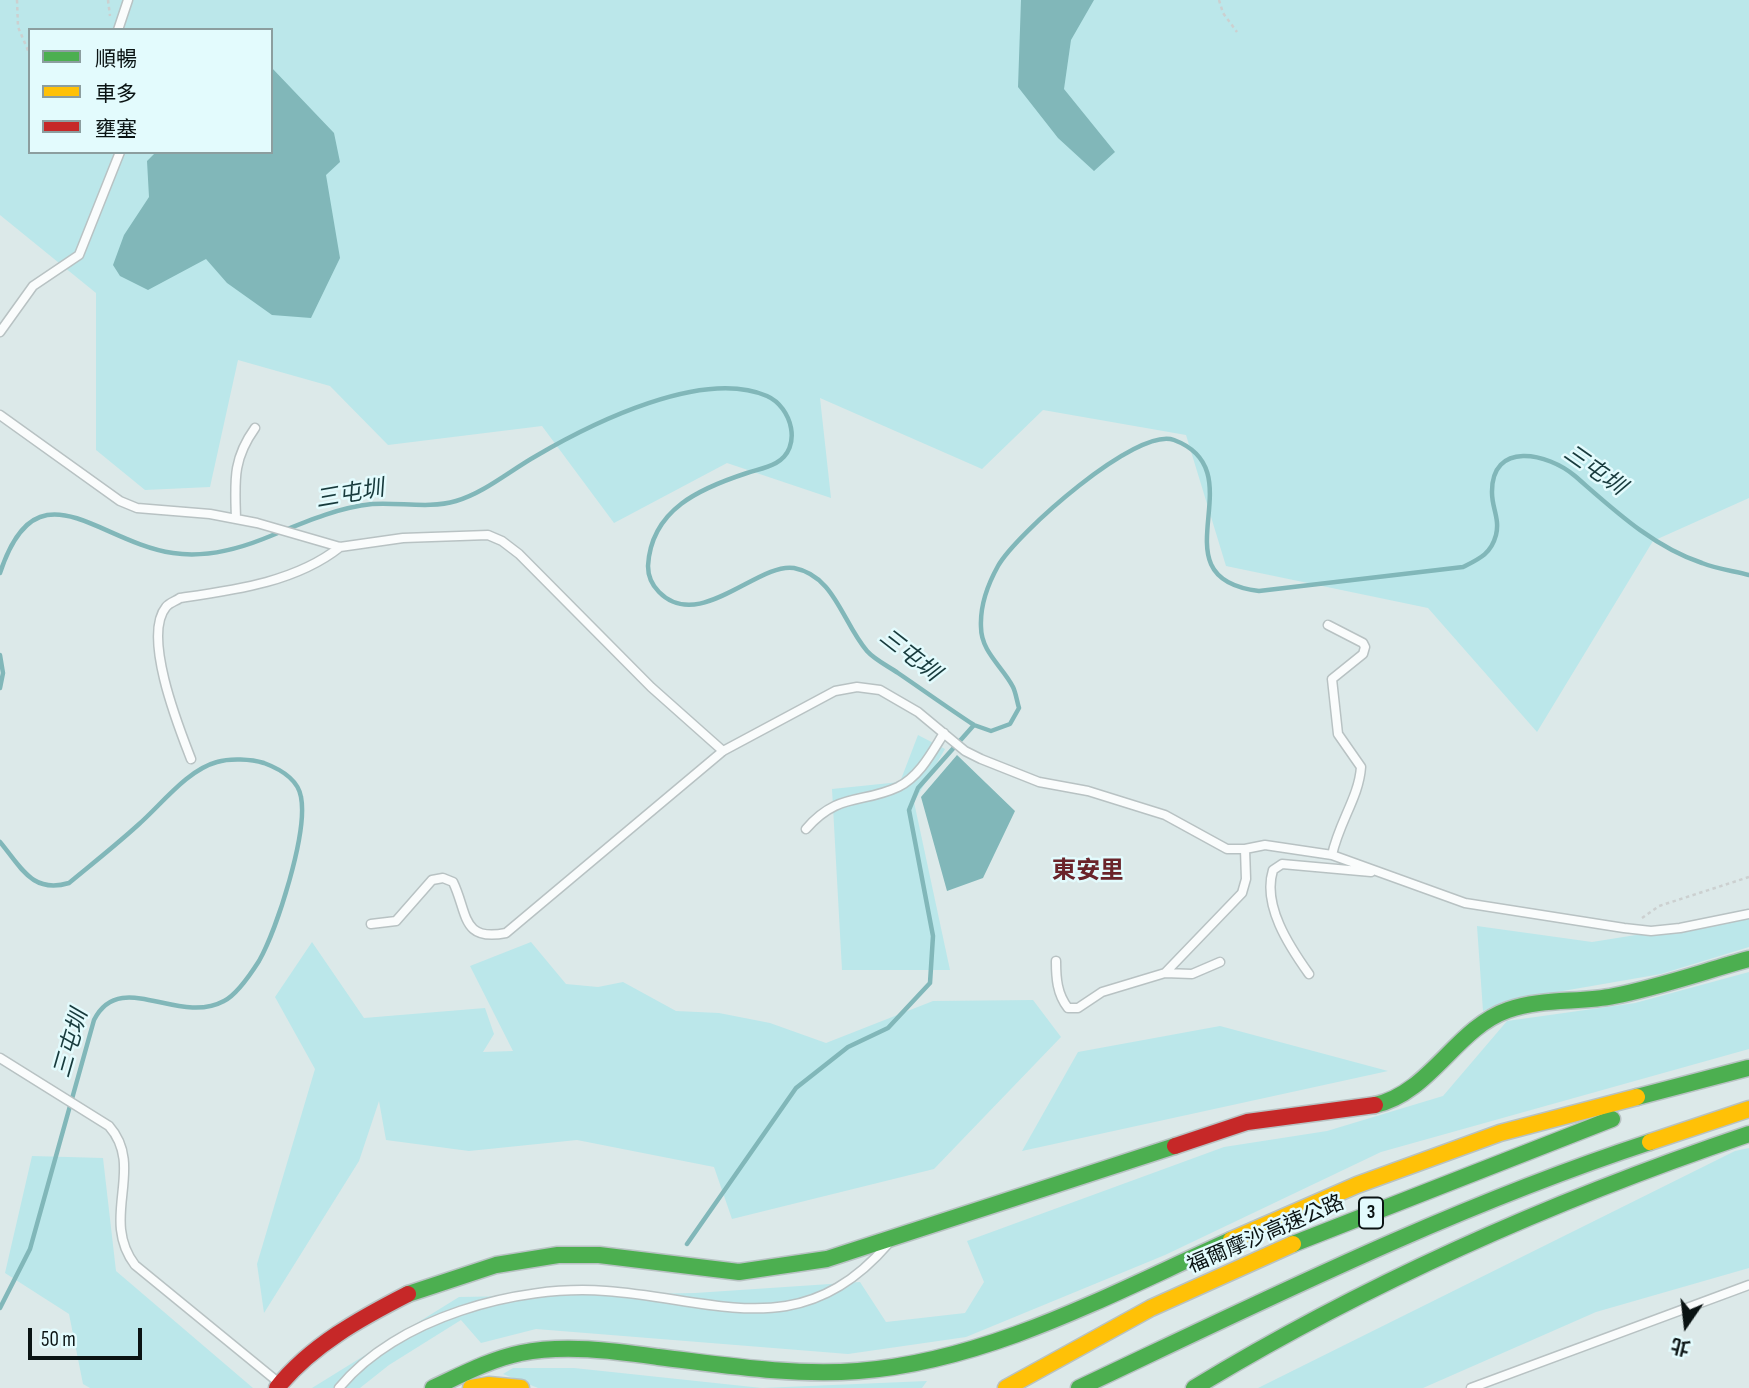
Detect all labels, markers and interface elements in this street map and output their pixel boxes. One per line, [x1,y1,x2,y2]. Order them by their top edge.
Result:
legend [28,28,273,154]
text: 順暢 [95,47,137,72]
text: 車多 [95,82,137,107]
text: 壅塞 [95,117,137,142]
water label: 三屯圳 [1558,440,1630,502]
water label: 三屯圳 [314,475,386,515]
water label: 三屯圳 [873,624,945,688]
district label: 東安里 [1052,858,1124,886]
water label: 三屯圳 [49,1007,95,1081]
street label: 福爾摩沙高速公路 [1184,1191,1348,1279]
road number: 3 [1359,1198,1383,1228]
north arrow [1651,1290,1721,1360]
scale bar [32,1314,145,1358]
text: 50 m [41,1327,76,1352]
text: 北 [1669,1332,1693,1359]

